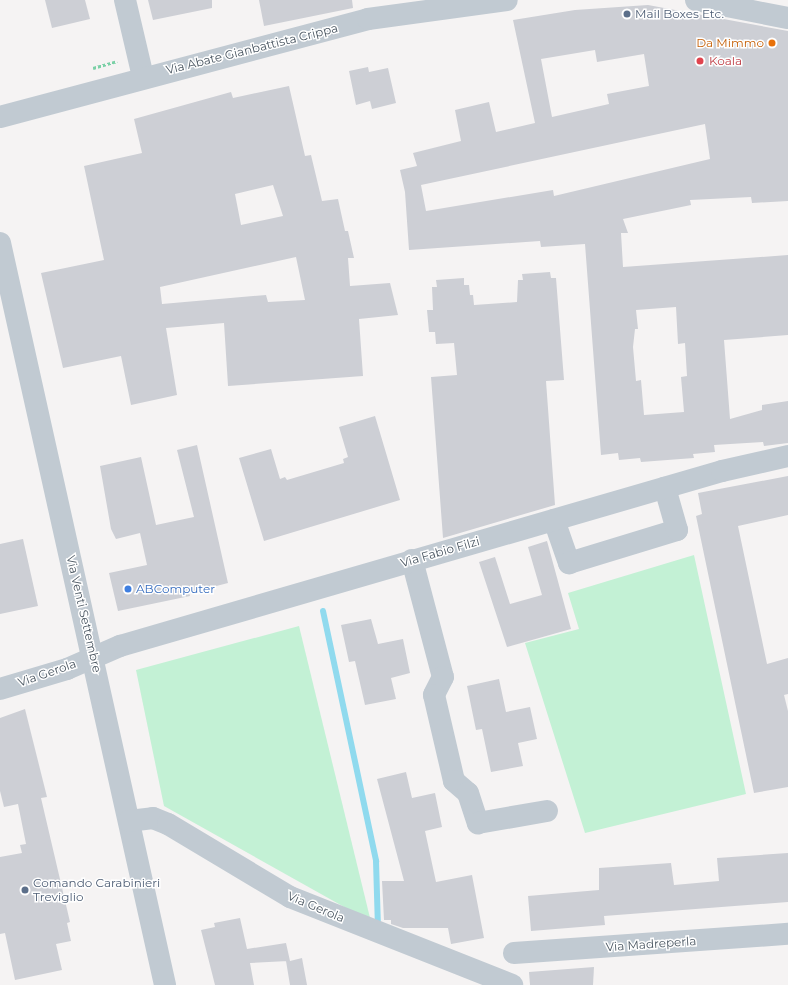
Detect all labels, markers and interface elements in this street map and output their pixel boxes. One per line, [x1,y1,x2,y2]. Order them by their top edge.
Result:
place label: Mail Boxes Etc. [635,7,724,21]
marker: Mail Boxes Etc. [622,9,632,19]
street label: Via Abate Gianbattista Crippa [165,21,339,77]
place label: Da Mimmo [696,36,764,50]
marker: Da Mimmo [767,38,777,48]
place label: Koala [709,54,742,68]
marker: Koala [694,55,706,67]
street label: Via Fabio Filzi [399,534,481,570]
street label: Via Venti Settembre [63,554,105,674]
place label: ABComputer [136,582,215,596]
marker: ABComputer [123,584,133,594]
street label: Via Gerola [16,656,78,690]
place label: Comando Carabinieri Treviglio [33,876,160,904]
marker: Comando Carabinieri Treviglio [20,885,30,895]
street label: Via Gerola [285,889,347,925]
street label: Via Madreperla [605,934,697,954]

